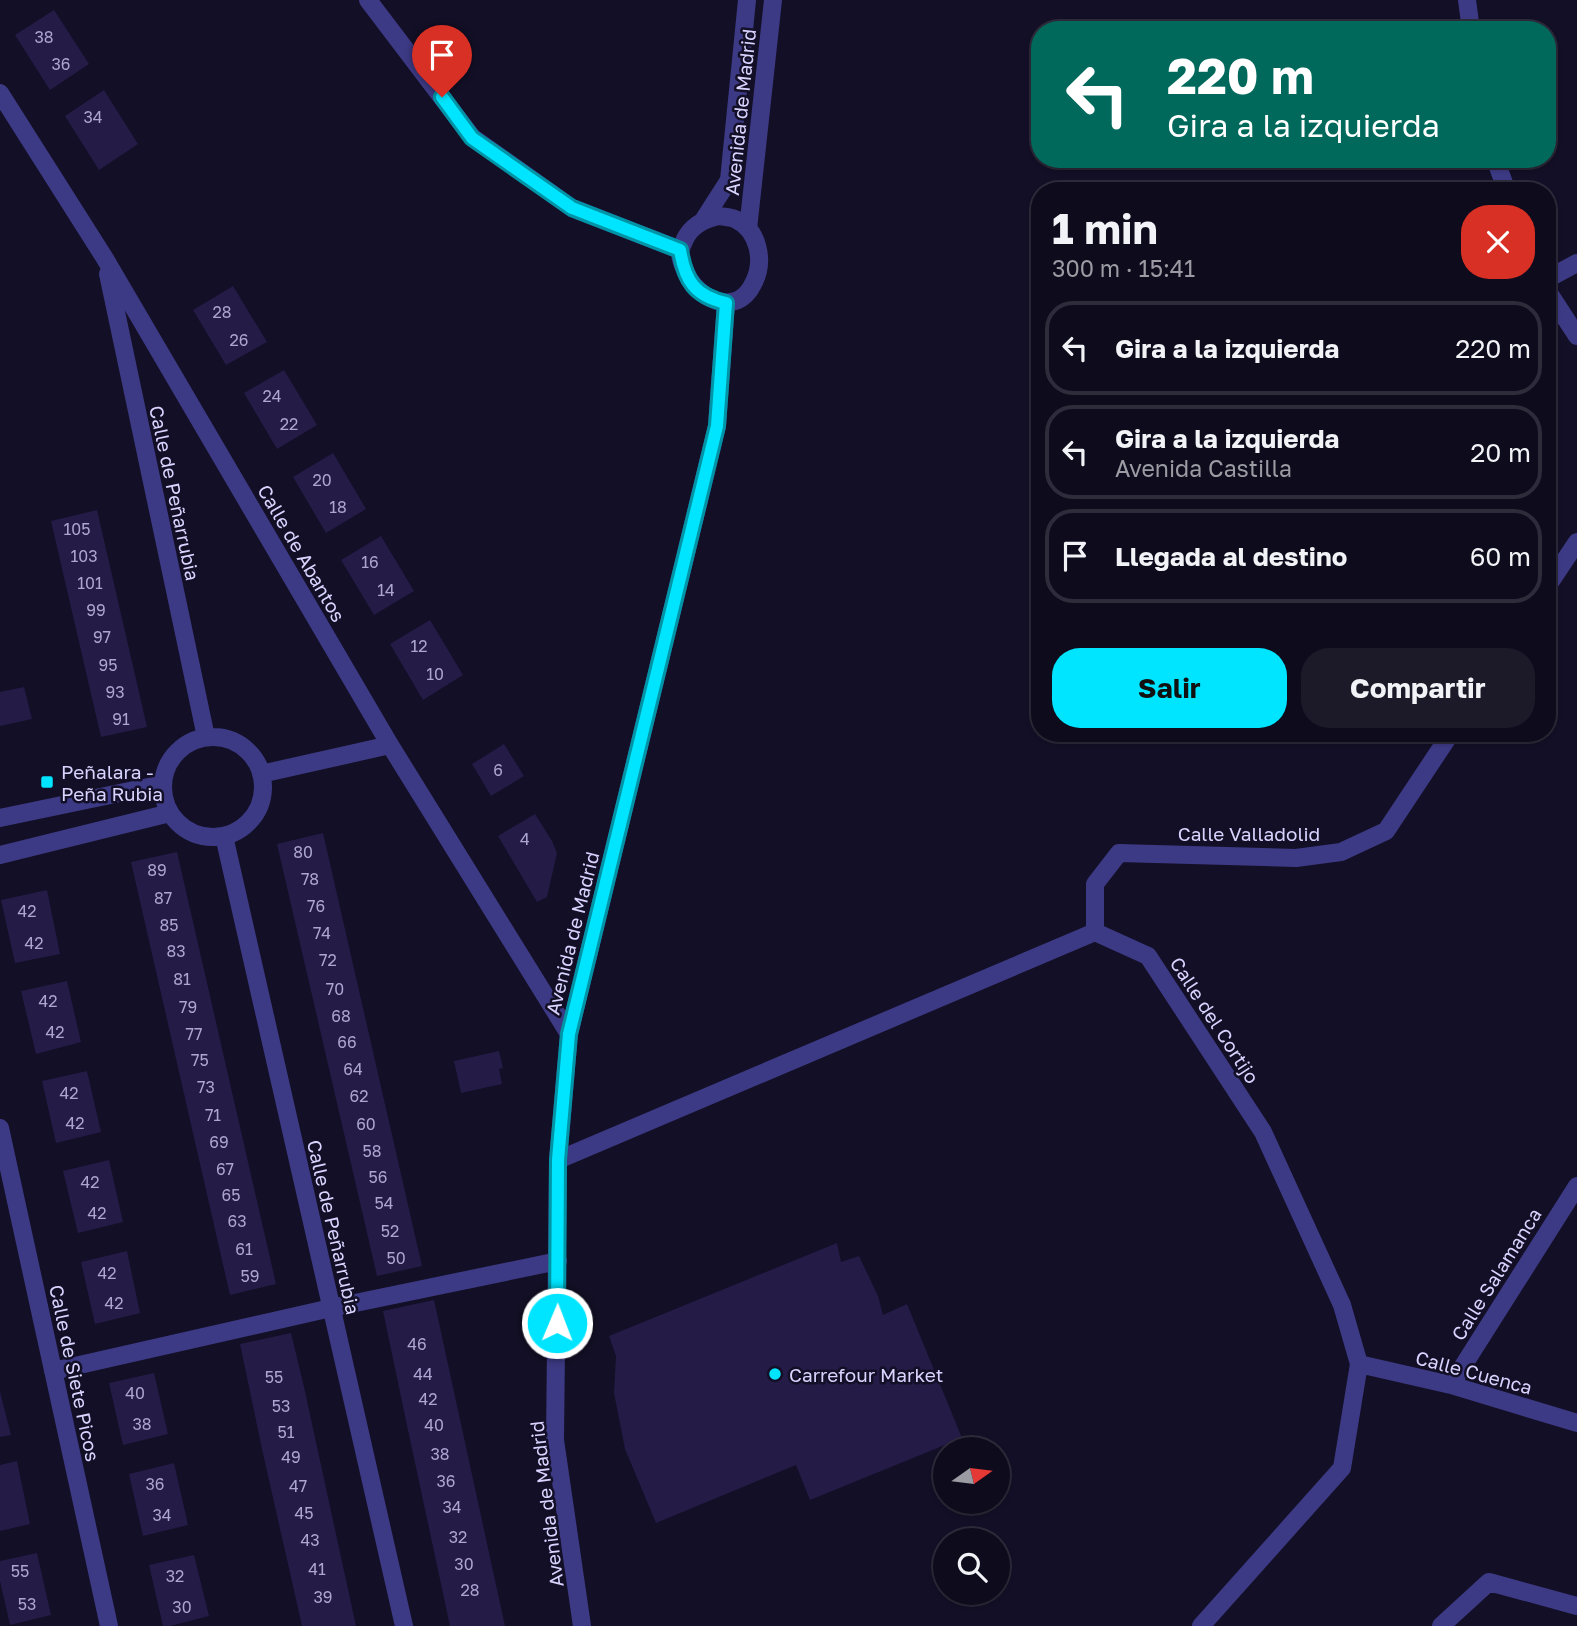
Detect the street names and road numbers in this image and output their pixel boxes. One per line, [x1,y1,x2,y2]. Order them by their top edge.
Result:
street label: Avenida de Madrid [720,28,760,196]
street label: Calle de Peñarrubia [145,403,205,583]
street label: Calle de Abantos [253,480,351,626]
street label: Calle Valladolid [1178,822,1320,845]
street label: Avenida de Madrid [541,849,603,1017]
street label: Calle del Cortijo [1166,952,1264,1088]
street label: Calle de Peñarrubia [303,1138,365,1316]
street label: Calle Salamanca [1446,1204,1546,1344]
street label: Calle de Siete Picos [45,1283,105,1463]
street label: Calle Cuenca [1413,1345,1535,1399]
street label: Avenida de Madrid [524,1420,568,1588]

